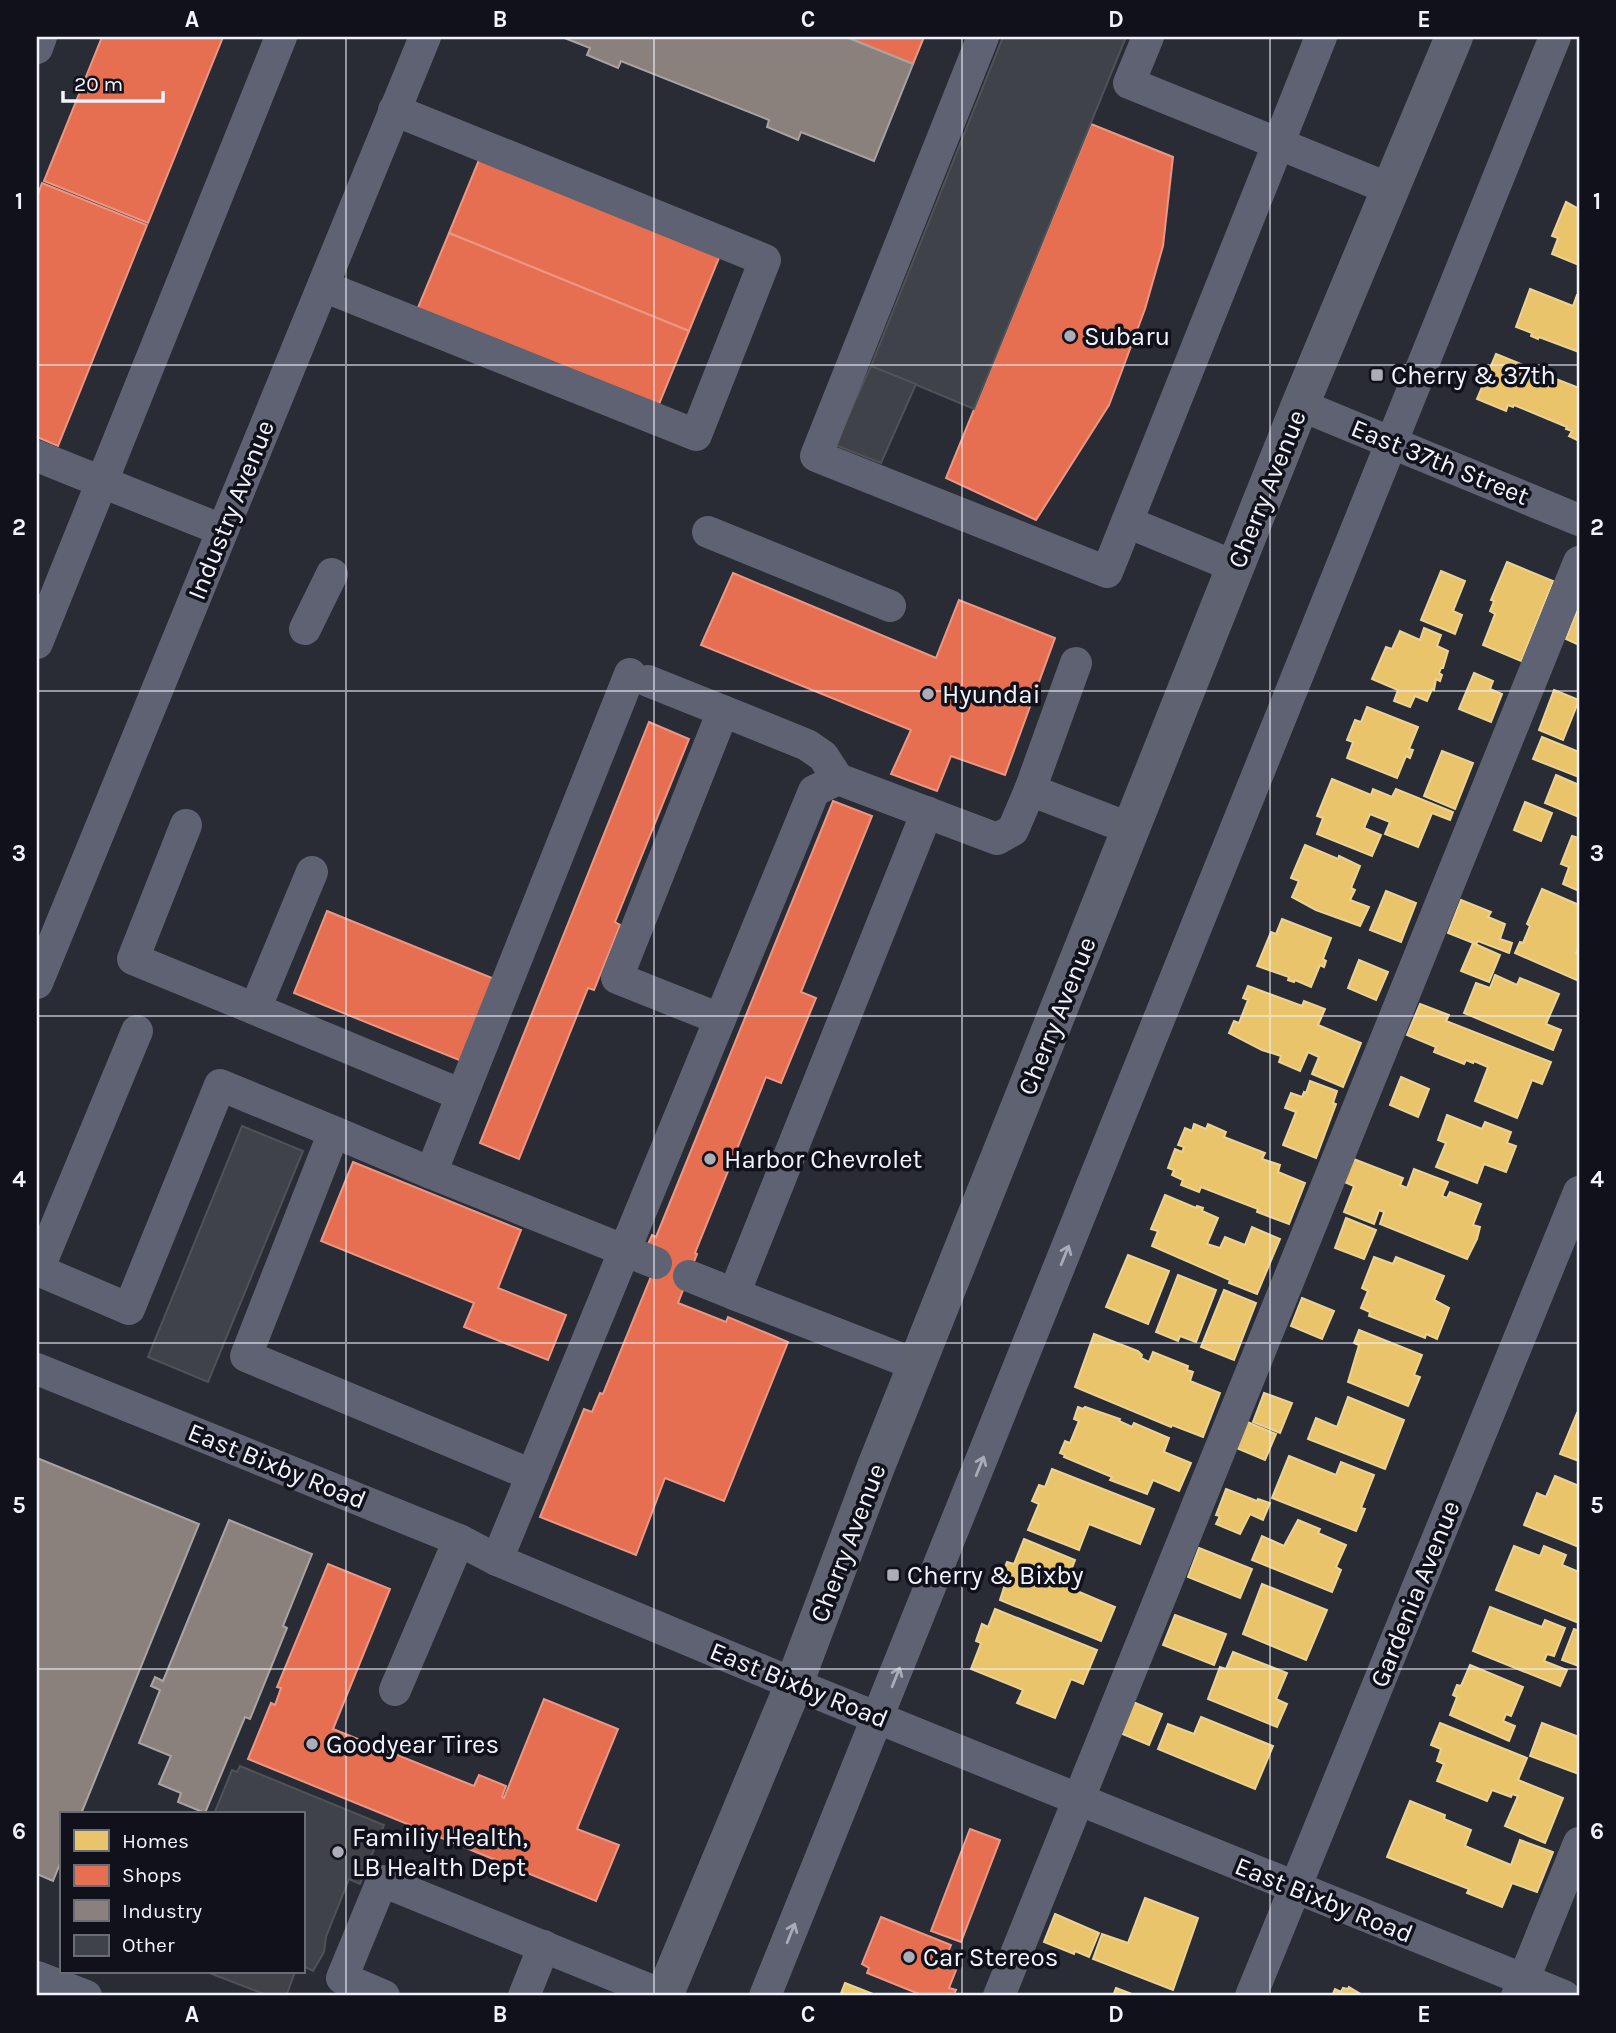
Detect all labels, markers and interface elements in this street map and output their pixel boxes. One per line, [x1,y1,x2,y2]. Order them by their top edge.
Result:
text: A [185,6,199,33]
text: B [493,6,507,33]
text: C [801,6,815,33]
text: D [1108,6,1124,33]
text: E [1417,6,1431,33]
scale bar [63,60,163,104]
text: 20 m [74,72,123,96]
text: 1 [15,188,23,215]
text: 1 [1593,188,1601,215]
place label: Subaru [1084,321,1170,352]
marker: Subaru [1062,328,1078,344]
place label: Cherry & 37th [1391,360,1556,391]
marker: Cherry & 37th [1369,367,1385,383]
street label: Cherry Avenue [1221,405,1313,573]
street label: East 37th Street [1347,412,1534,512]
street label: Industry Avenue [181,416,281,604]
text: 2 [12,514,26,541]
text: 2 [1590,514,1604,541]
place label: Hyundai [942,679,1040,710]
marker: Hyundai [920,686,936,702]
text: 3 [12,840,26,867]
text: 3 [1590,840,1604,867]
street label: Cherry Avenue [1011,932,1103,1100]
place label: Harbor Chevrolet [724,1144,923,1175]
marker: Harbor Chevrolet [702,1151,718,1167]
text: 4 [12,1166,26,1193]
text: 4 [1590,1166,1604,1193]
one-way arrow [1059,1244,1072,1266]
street label: East Bixby Road [183,1416,371,1516]
one-way arrow [974,1455,987,1477]
street label: Cherry Avenue [803,1459,893,1627]
text: 5 [12,1492,26,1519]
text: 5 [1590,1492,1604,1519]
street label: Gardenia Avenue [1363,1496,1467,1692]
place label: Cherry & Bixby [907,1560,1084,1591]
marker: Cherry & Bixby [885,1567,901,1583]
street label: East Bixby Road [705,1635,893,1735]
one-way arrow [890,1667,903,1688]
place label: Goodyear Tires [326,1729,499,1760]
marker: Goodyear Tires [304,1736,320,1752]
legend [60,1812,304,1974]
text: 6 [12,1818,26,1845]
text: 6 [1590,1818,1604,1845]
place label: Familiy Health, LB Health Dept [352,1822,528,1883]
text: Homes [122,1829,189,1853]
marker: Familiy Health, LB Health Dept [330,1844,346,1860]
street label: East Bixby Road [1230,1850,1418,1950]
text: Shops [122,1863,182,1887]
text: Industry [122,1899,202,1923]
one-way arrow [786,1923,799,1944]
text: Other [122,1933,175,1957]
place label: Car Stereos [923,1942,1058,1973]
marker: Car Stereos [901,1949,917,1965]
text: A [185,2001,199,2028]
text: B [493,2001,507,2028]
text: C [801,2001,815,2028]
text: D [1108,2001,1124,2028]
text: E [1417,2001,1431,2028]

